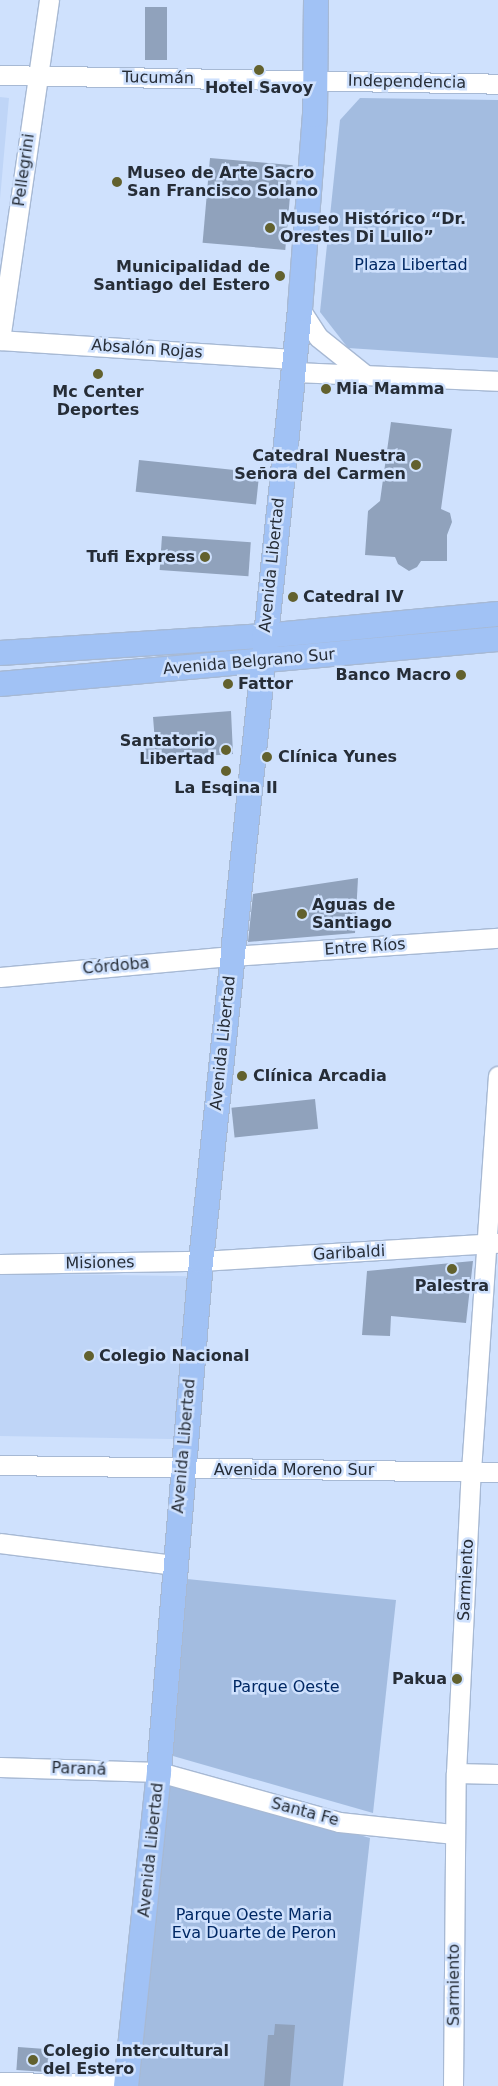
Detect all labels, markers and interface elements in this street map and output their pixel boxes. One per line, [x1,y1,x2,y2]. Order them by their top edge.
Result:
marker: Hotel Savoy [253,64,265,76]
street label: Tucumán [122,68,194,88]
street label: Independencia [348,71,466,93]
place label: Hotel Savoy [205,78,313,98]
street label: Pellegrini [9,132,39,208]
place label: Museo de Arte Sacro San Francisco Solano [127,163,318,201]
marker: Museo de Arte Sacro San Francisco Solano [111,176,123,188]
place label: Museo Histórico “Dr. Orestes Di Lullo” [280,209,466,247]
marker: Museo Histórico “Dr. Orestes Di Lullo” [264,222,276,234]
park label: Plaza Libertad [354,255,468,275]
place label: Municipalidad de Santiago del Estero [93,257,270,295]
marker: Municipalidad de Santiago del Estero [274,270,286,282]
street label: Absalón Rojas [91,336,203,362]
marker: Mc Center Deportes [92,368,104,380]
place label: Mia Mamma [336,379,445,399]
place label: Mc Center Deportes [52,382,144,420]
marker: Mia Mamma [320,383,332,395]
place label: Catedral Nuestra Señora del Carmen [234,446,406,484]
marker: Catedral Nuestra Señora del Carmen [410,459,422,471]
street label: Avenida Libertad [255,497,289,633]
place label: Tufi Express [87,547,195,567]
marker: Tufi Express [199,551,211,563]
place label: Catedral IV [303,587,404,607]
marker: Catedral IV [287,591,299,603]
street label: Avenida Belgrano Sur [162,645,336,679]
place label: Banco Macro [335,665,451,685]
marker: Banco Macro [455,669,467,681]
place label: Fattor [238,674,293,694]
marker: Fattor [222,678,234,690]
place label: Santatorio Libertad [120,731,215,769]
marker: Santatorio Libertad [219,743,233,757]
place label: Clínica Yunes [278,747,397,767]
marker: Clínica Yunes [260,750,274,764]
marker: La Esqina II [220,765,232,777]
place label: La Esqina II [174,778,278,798]
place label: Aguas de Santiago [312,895,395,933]
marker: Aguas de Santiago [296,908,308,920]
street label: Entre Ríos [324,935,406,959]
street label: Córdoba [82,954,150,978]
street label: Avenida Libertad [206,975,240,1111]
place label: Clínica Arcadia [253,1066,387,1086]
marker: Clínica Arcadia [235,1069,249,1083]
street label: Garibaldi [312,1242,386,1264]
street label: Misiones [65,1253,135,1273]
marker: Palestra [446,1263,458,1275]
place label: Palestra [415,1276,489,1296]
place label: Colegio Nacional [99,1346,249,1366]
marker: Colegio Nacional [83,1350,95,1362]
street label: Avenida Libertad [169,1378,199,1514]
street label: Avenida Moreno Sur [214,1460,374,1480]
street label: Sarmiento [454,1538,478,1622]
place label: Pakua [392,1669,447,1689]
marker: Pakua [451,1673,463,1685]
park label: Parque Oeste [232,1677,340,1697]
street label: Paraná [51,1758,107,1780]
street label: Avenida Libertad [134,1782,168,1918]
street label: Santa Fe [269,1794,341,1830]
park label: Parque Oeste Maria Eva Duarte de Peron [172,1905,336,1943]
street label: Sarmiento [444,1944,464,2026]
place label: Colegio Intercultural del Estero [43,2041,229,2079]
marker: Colegio Intercultural del Estero [27,2054,39,2066]

